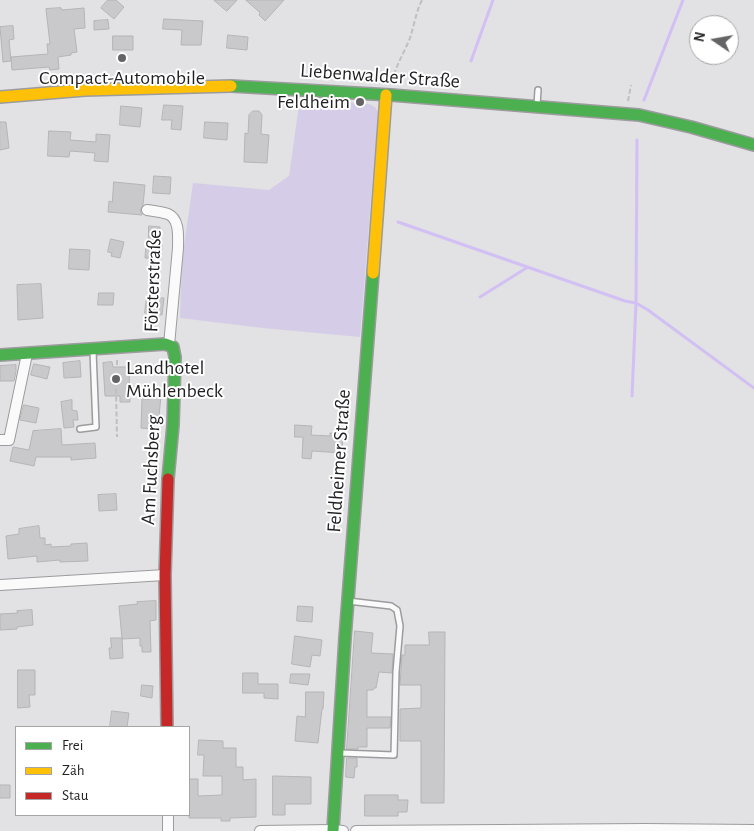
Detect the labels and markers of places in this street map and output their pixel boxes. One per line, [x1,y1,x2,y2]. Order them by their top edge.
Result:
marker: Compact-Automobile [116,52,128,64]
place label: Compact-Automobile [39,66,205,90]
place label: Feldheim [277,90,350,114]
marker: Feldheim [354,96,366,108]
place label: Landhotel Mühlenbeck [126,356,223,403]
marker: Landhotel Mühlenbeck [110,373,122,385]

